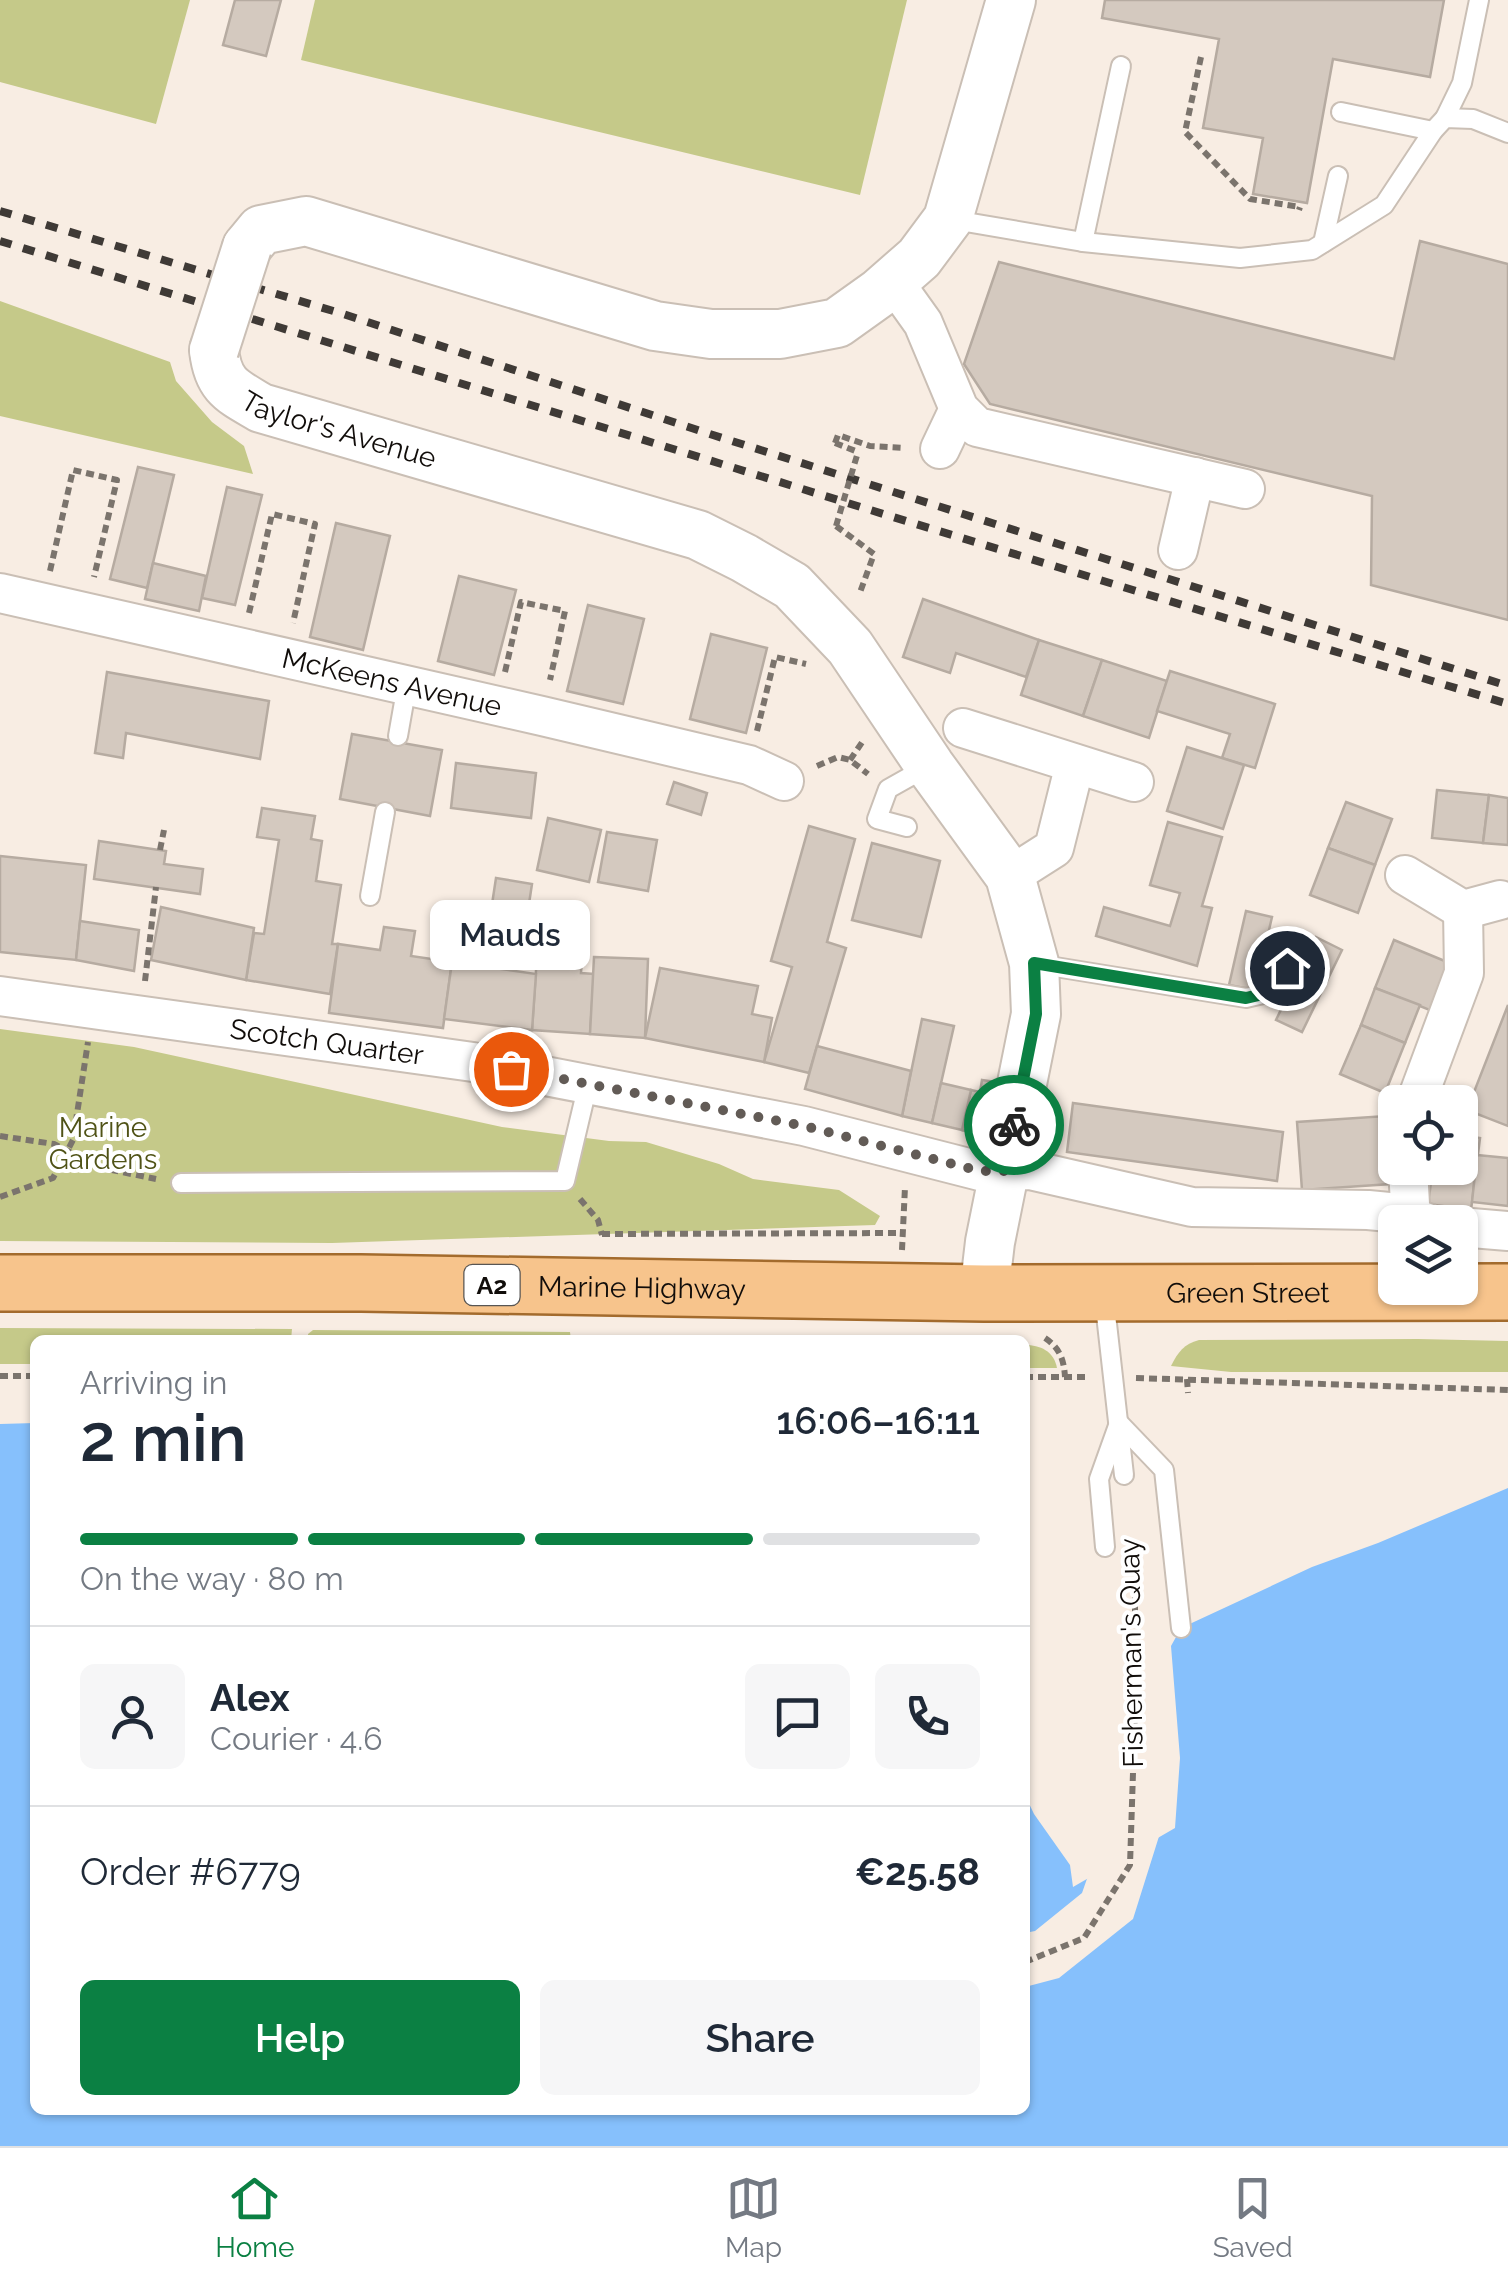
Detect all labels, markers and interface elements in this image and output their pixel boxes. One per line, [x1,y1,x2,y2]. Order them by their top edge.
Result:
street label: Taylor's Avenue [235,384,440,475]
street label: McKeens Avenue [279,642,505,723]
callout: Mauds [431,899,591,969]
text: Mauds [459,916,561,953]
pin [1245,926,1330,1011]
icon: home [1260,941,1315,996]
street label: Scotch Quarter [228,1012,426,1072]
pin [469,1027,554,1112]
icon: bag [484,1042,539,1097]
courier [964,1075,1064,1175]
map controls [1378,1085,1478,1305]
button: locate [1378,1085,1478,1185]
icon: bike [987,1098,1042,1153]
park label: Marine Gardens [49,1111,157,1176]
button: layers [1378,1205,1478,1305]
road number: A2 [464,1265,520,1305]
street label: Marine Highway [538,1270,746,1306]
street label: Green Street [1166,1276,1330,1310]
text: Arriving in [80,1364,227,1401]
text: 16:06–16:11 [776,1398,980,1443]
text: 2 min [80,1400,247,1476]
street label: Fisherman's Quay [1113,1538,1150,1768]
text: On the way · 80 m [80,1560,344,1597]
button: person [80,1664,185,1769]
button: chat [745,1664,850,1769]
button: phone [875,1664,980,1769]
text: Alex [210,1675,290,1720]
text: Courier · 4.6 [210,1720,383,1757]
text: Order #6779 [80,1849,301,1894]
text: €25.58 [855,1849,980,1894]
button: Help [80,1980,520,2095]
button: Share [540,1980,980,2095]
tab: Home [215,2171,295,2264]
tab: Map [725,2171,782,2264]
tab: Saved [1213,2171,1293,2264]

